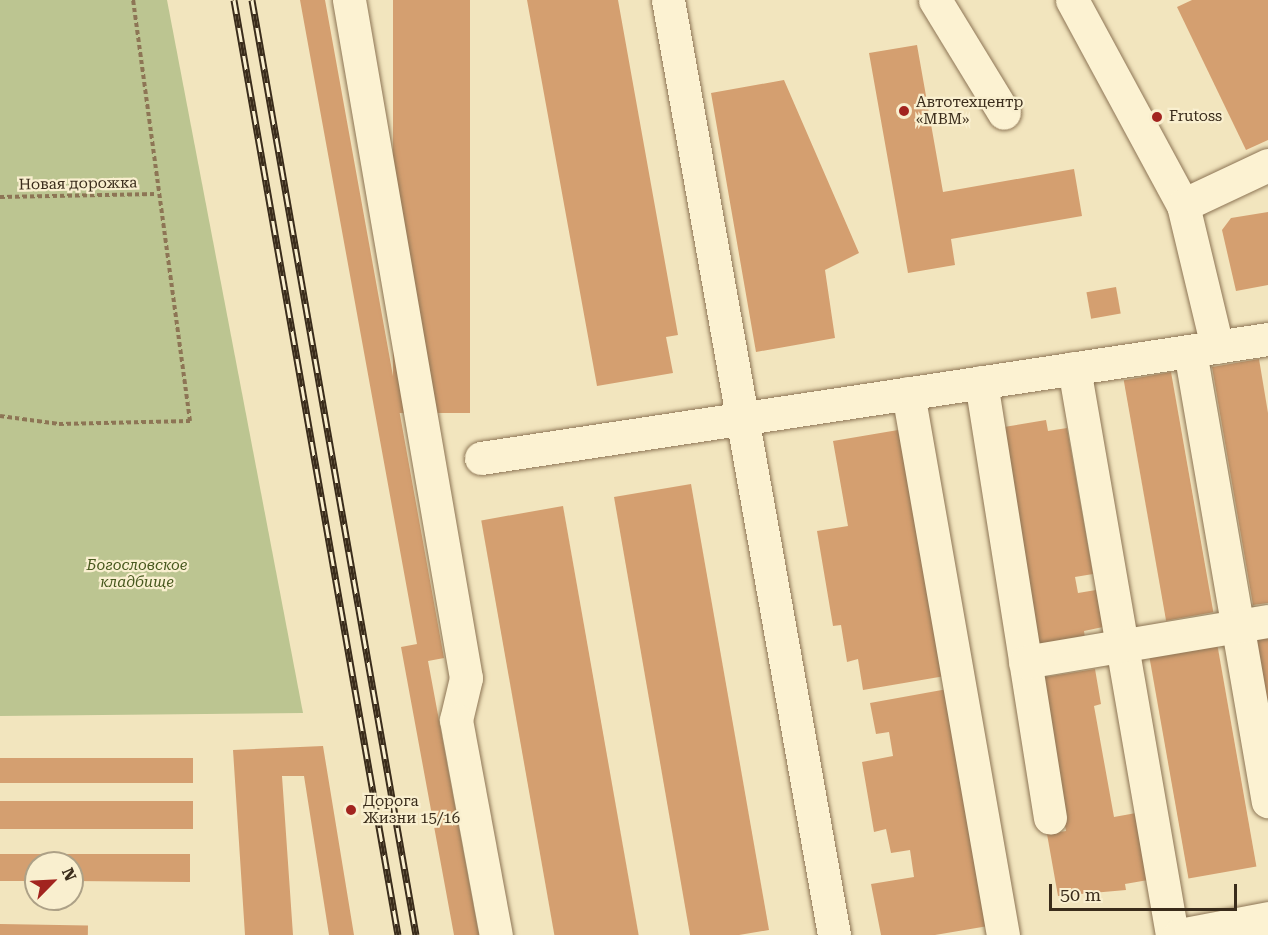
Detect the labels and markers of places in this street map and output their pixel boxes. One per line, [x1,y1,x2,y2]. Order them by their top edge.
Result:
place label: Автотехцентр «МВМ» [916,93,1023,128]
marker: Автотехцентр «МВМ» [897,104,911,118]
place label: Frutoss [1169,108,1222,126]
marker: Frutoss [1150,110,1164,124]
place label: Дорога Жизни 15/16 [363,792,460,827]
marker: Дорога Жизни 15/16 [344,803,358,817]

